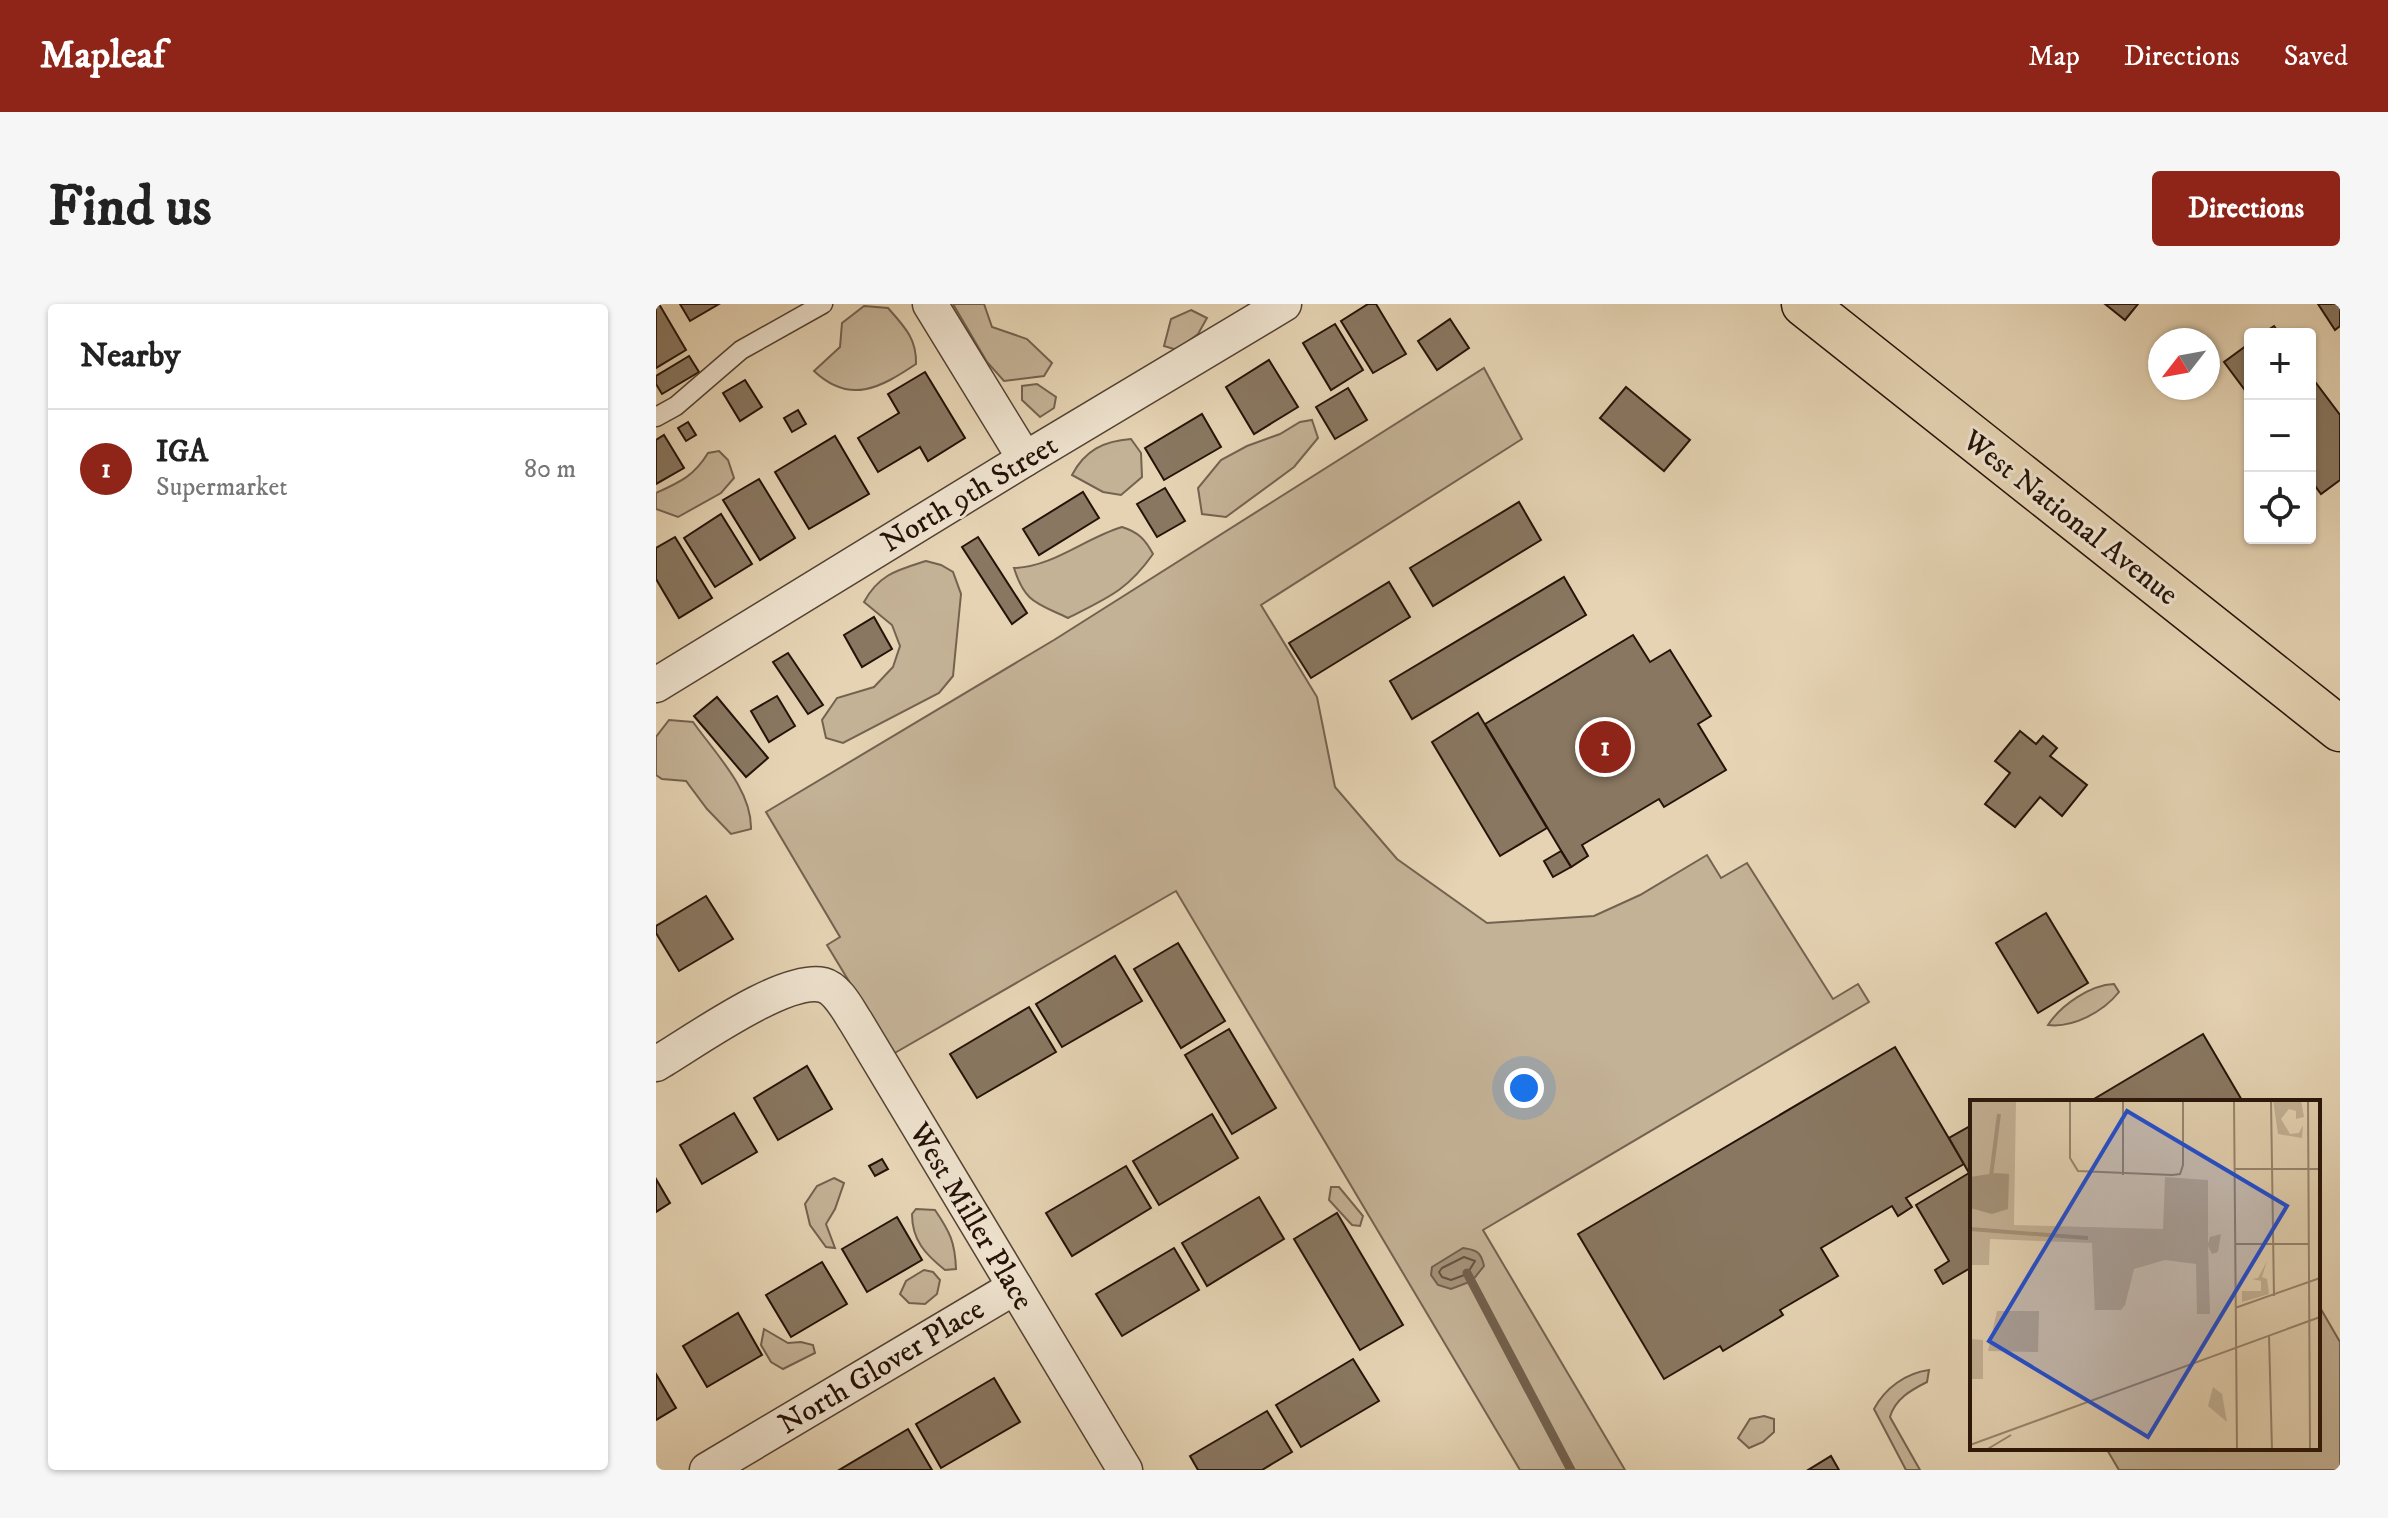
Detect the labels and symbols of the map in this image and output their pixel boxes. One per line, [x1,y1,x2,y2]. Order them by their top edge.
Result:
north arrow [2148,328,2220,400]
street label: West National Avenue [1954,422,2185,614]
street label: North 9th Street [875,427,1065,561]
pin: 1 [1579,717,1631,777]
your location [1504,1068,1544,1108]
inset map [1970,1100,2320,1450]
street label: West Miller Place [900,1116,1041,1317]
street label: North Glover Place [772,1291,991,1443]

